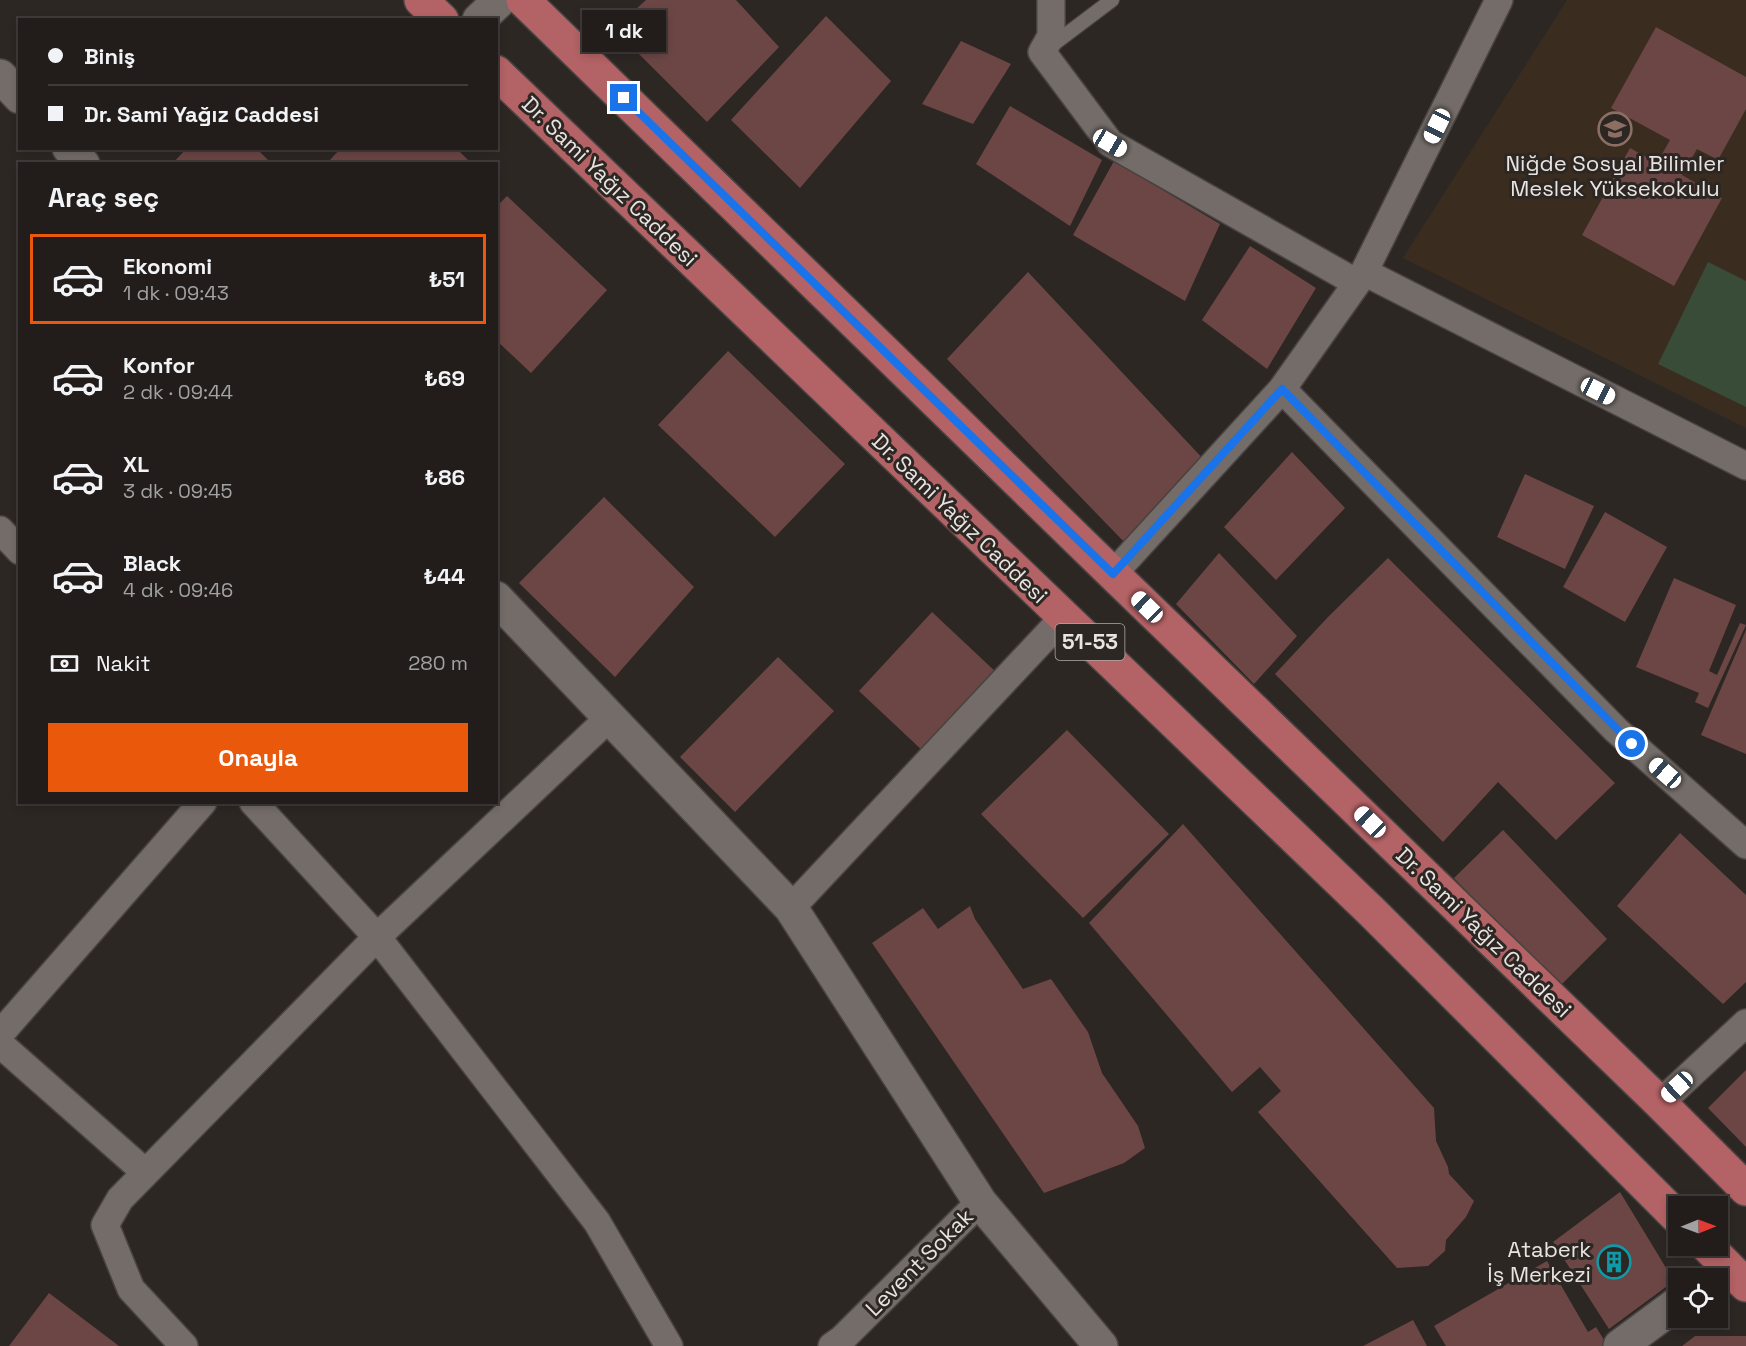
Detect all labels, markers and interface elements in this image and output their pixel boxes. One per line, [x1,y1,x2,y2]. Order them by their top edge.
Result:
callout: 1 dk [582,11,666,53]
text: 1 dk [605,18,643,44]
text: Biniş [84,42,135,70]
route end [610,84,637,111]
street label: Dr. Sami Yağız Caddesi [516,90,704,272]
text: Dr. Sami Yağız Caddesi [84,100,319,128]
car [1421,106,1453,146]
school or university icon: Niğde Sosyal Bilimler Meslek Yüksekokulu [1597,111,1633,147]
car [1090,126,1130,160]
place label: Niğde Sosyal Bilimler Meslek Yüksekokulu [1505,149,1725,202]
text: Araç seç [48,180,159,215]
icon: car [51,252,105,306]
text: Ekonomi [123,252,212,280]
text: ₺51 [429,265,465,293]
text: 1 dk · 09:43 [123,280,229,306]
icon: car [51,351,105,405]
text: Konfor [123,351,195,379]
text: ₺69 [424,364,465,392]
car [1578,375,1618,407]
text: 2 dk · 09:44 [123,379,233,405]
street label: Dr. Sami Yağız Caddesi [866,427,1054,609]
icon: car [51,450,105,504]
text: XL [123,450,149,478]
text: ₺86 [425,463,465,491]
text: 3 dk · 09:45 [123,478,232,504]
icon: car [51,549,105,603]
text: Black [123,549,181,577]
text: ₺44 [423,562,465,590]
text: 4 dk · 09:46 [123,577,233,603]
car [1128,588,1166,626]
road number: 51-53 [1056,624,1124,660]
icon: cash [48,647,81,680]
text: Nakit [96,649,151,677]
text: 280 m [408,650,468,676]
button: Onayla [48,723,468,792]
route start [1618,730,1645,757]
car [1646,754,1684,792]
car [1351,803,1389,841]
street label: Dr. Sami Yağız Caddesi [1390,841,1578,1023]
car [1658,1068,1696,1106]
north arrow [1668,1196,1728,1256]
map controls [1668,1196,1728,1328]
street label: Levent Sokak [859,1202,979,1322]
place label: Ataberk İş Merkezi [1487,1235,1591,1288]
building icon: Ataberk İş Merkezi [1596,1244,1632,1280]
button: locate [1668,1268,1728,1328]

